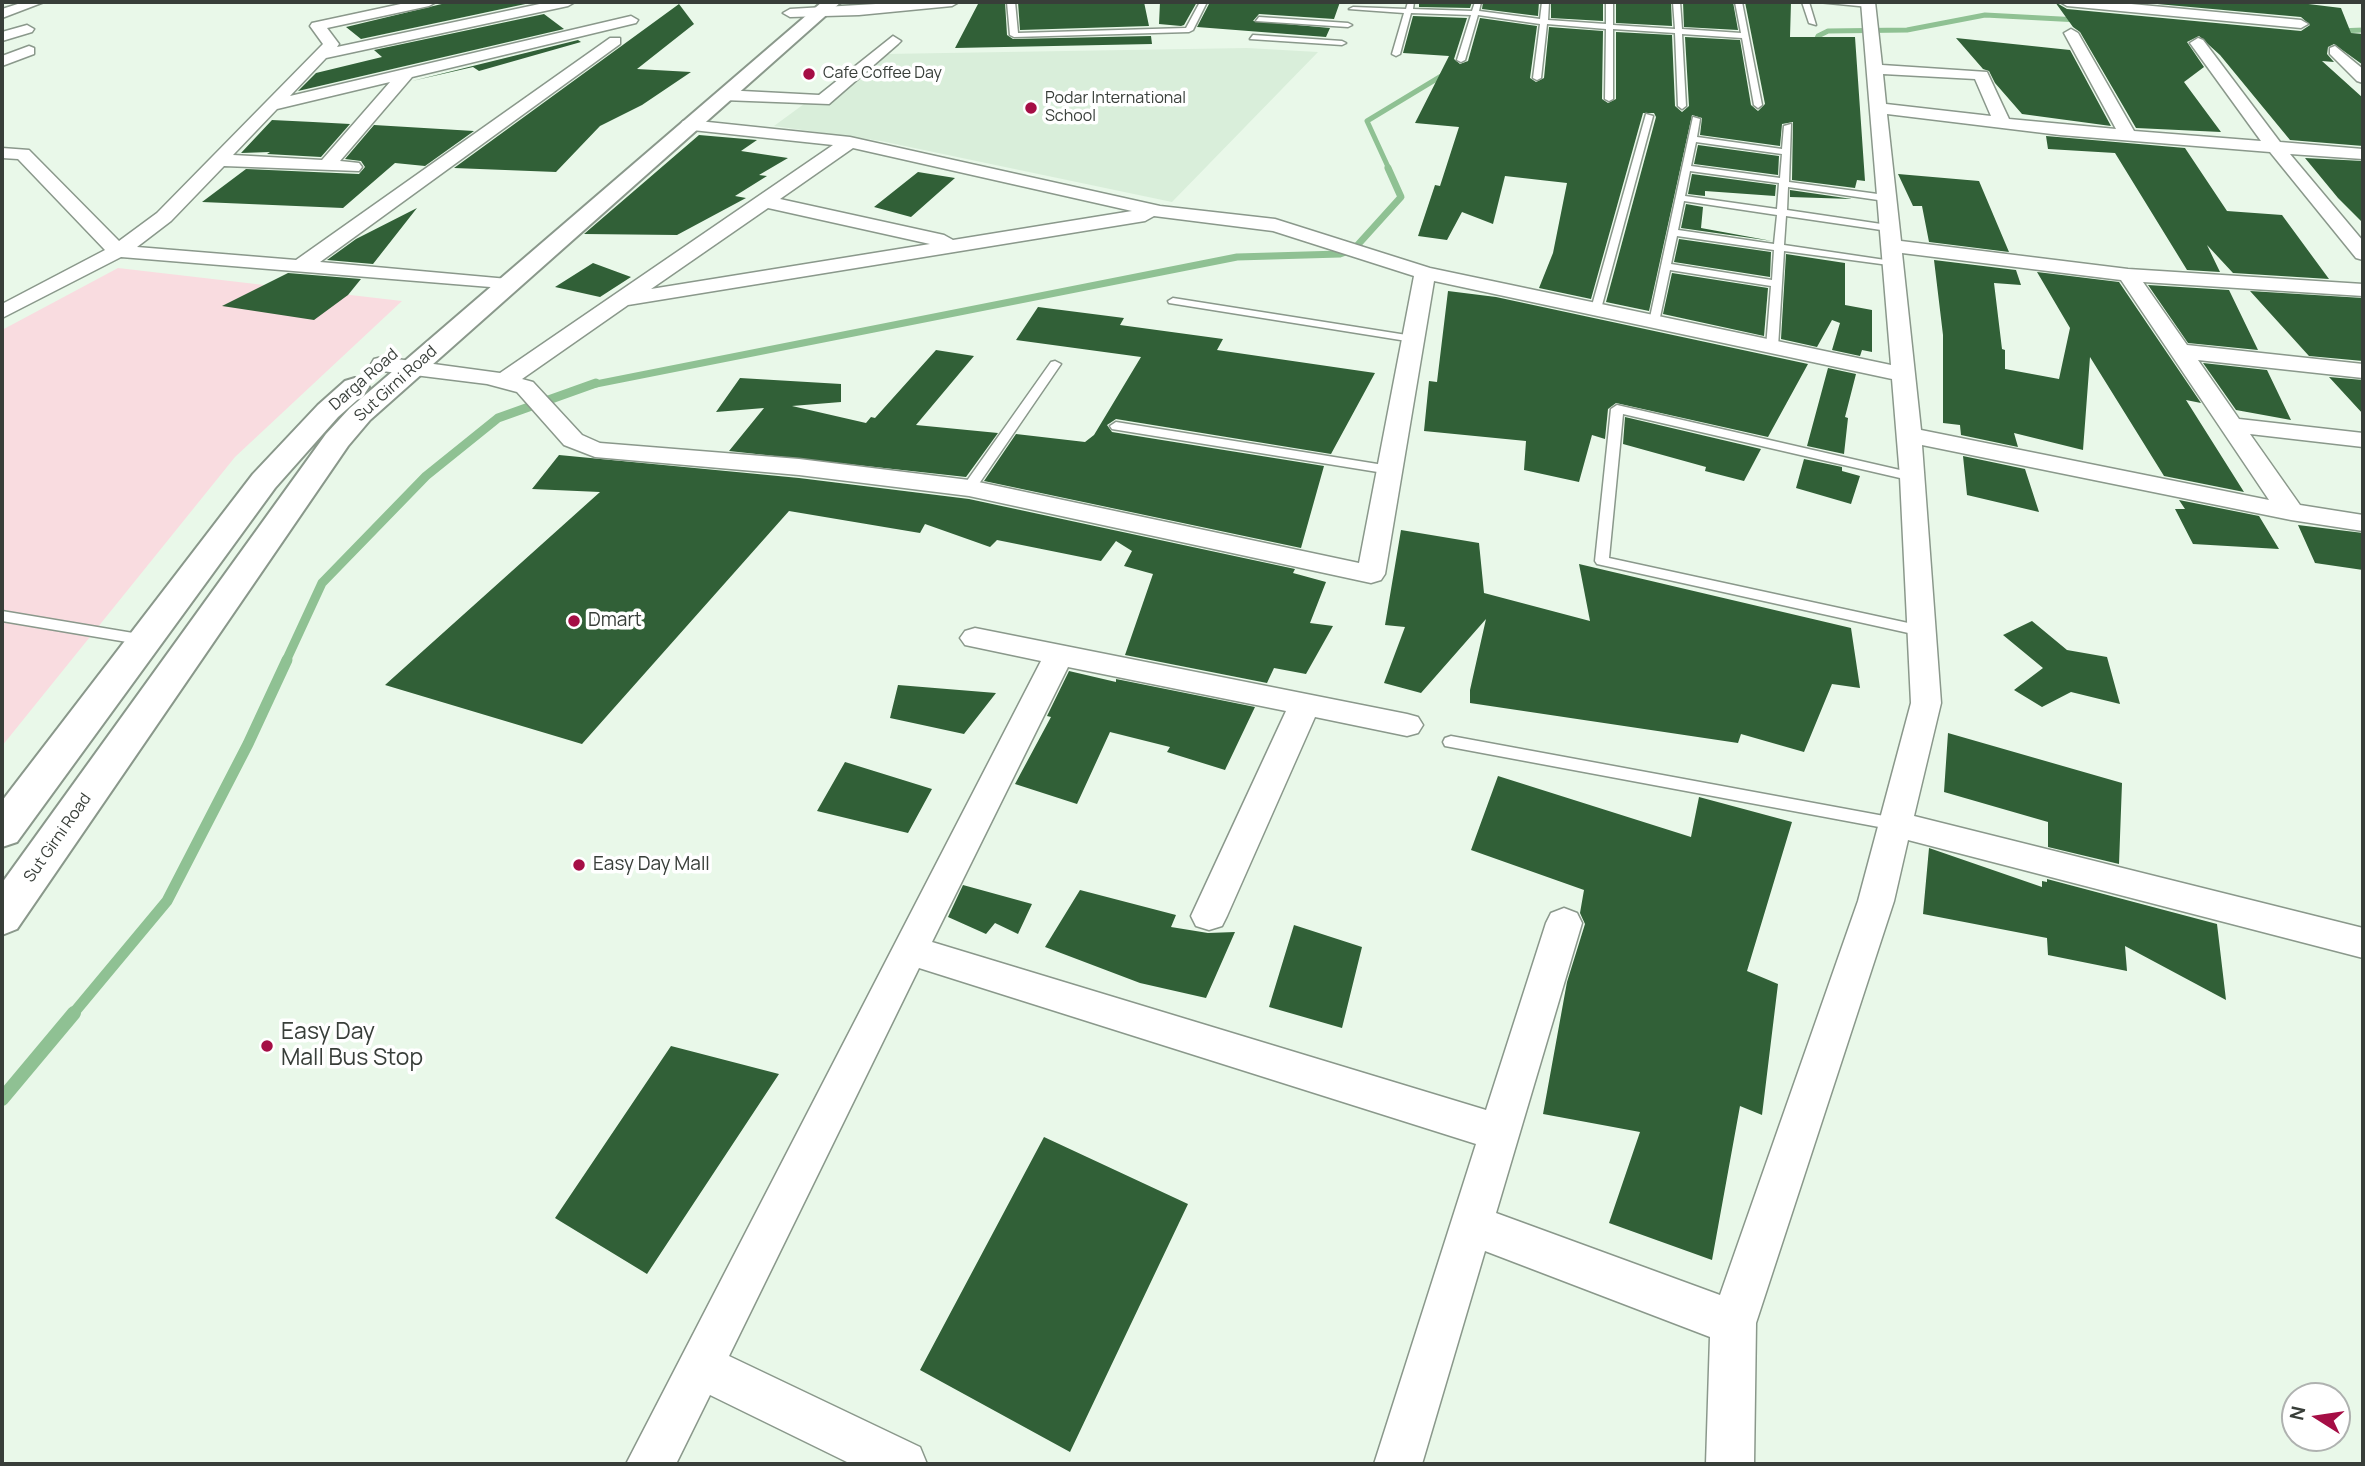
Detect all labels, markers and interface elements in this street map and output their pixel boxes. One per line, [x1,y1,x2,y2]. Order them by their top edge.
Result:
place label: Cafe Coffee Day [823,64,942,84]
marker: Cafe Coffee Day [801,66,817,82]
place label: Podar International School [1045,89,1186,127]
marker: Podar International School [1023,100,1039,116]
street label: Sut Girni Road [351,342,441,426]
street label: Darga Road [326,345,402,415]
place label: Dmart [588,610,642,632]
marker: Dmart [566,613,582,629]
street label: Sut Girni Road [20,790,96,886]
place label: Easy Day Mall [593,854,710,876]
marker: Easy Day Mall [571,857,587,873]
place label: Easy Day Mall Bus Stop [281,1019,423,1073]
marker: Easy Day Mall Bus Stop [259,1038,275,1054]
north arrow [2281,1382,2351,1452]
text: N [2283,1404,2312,1422]

